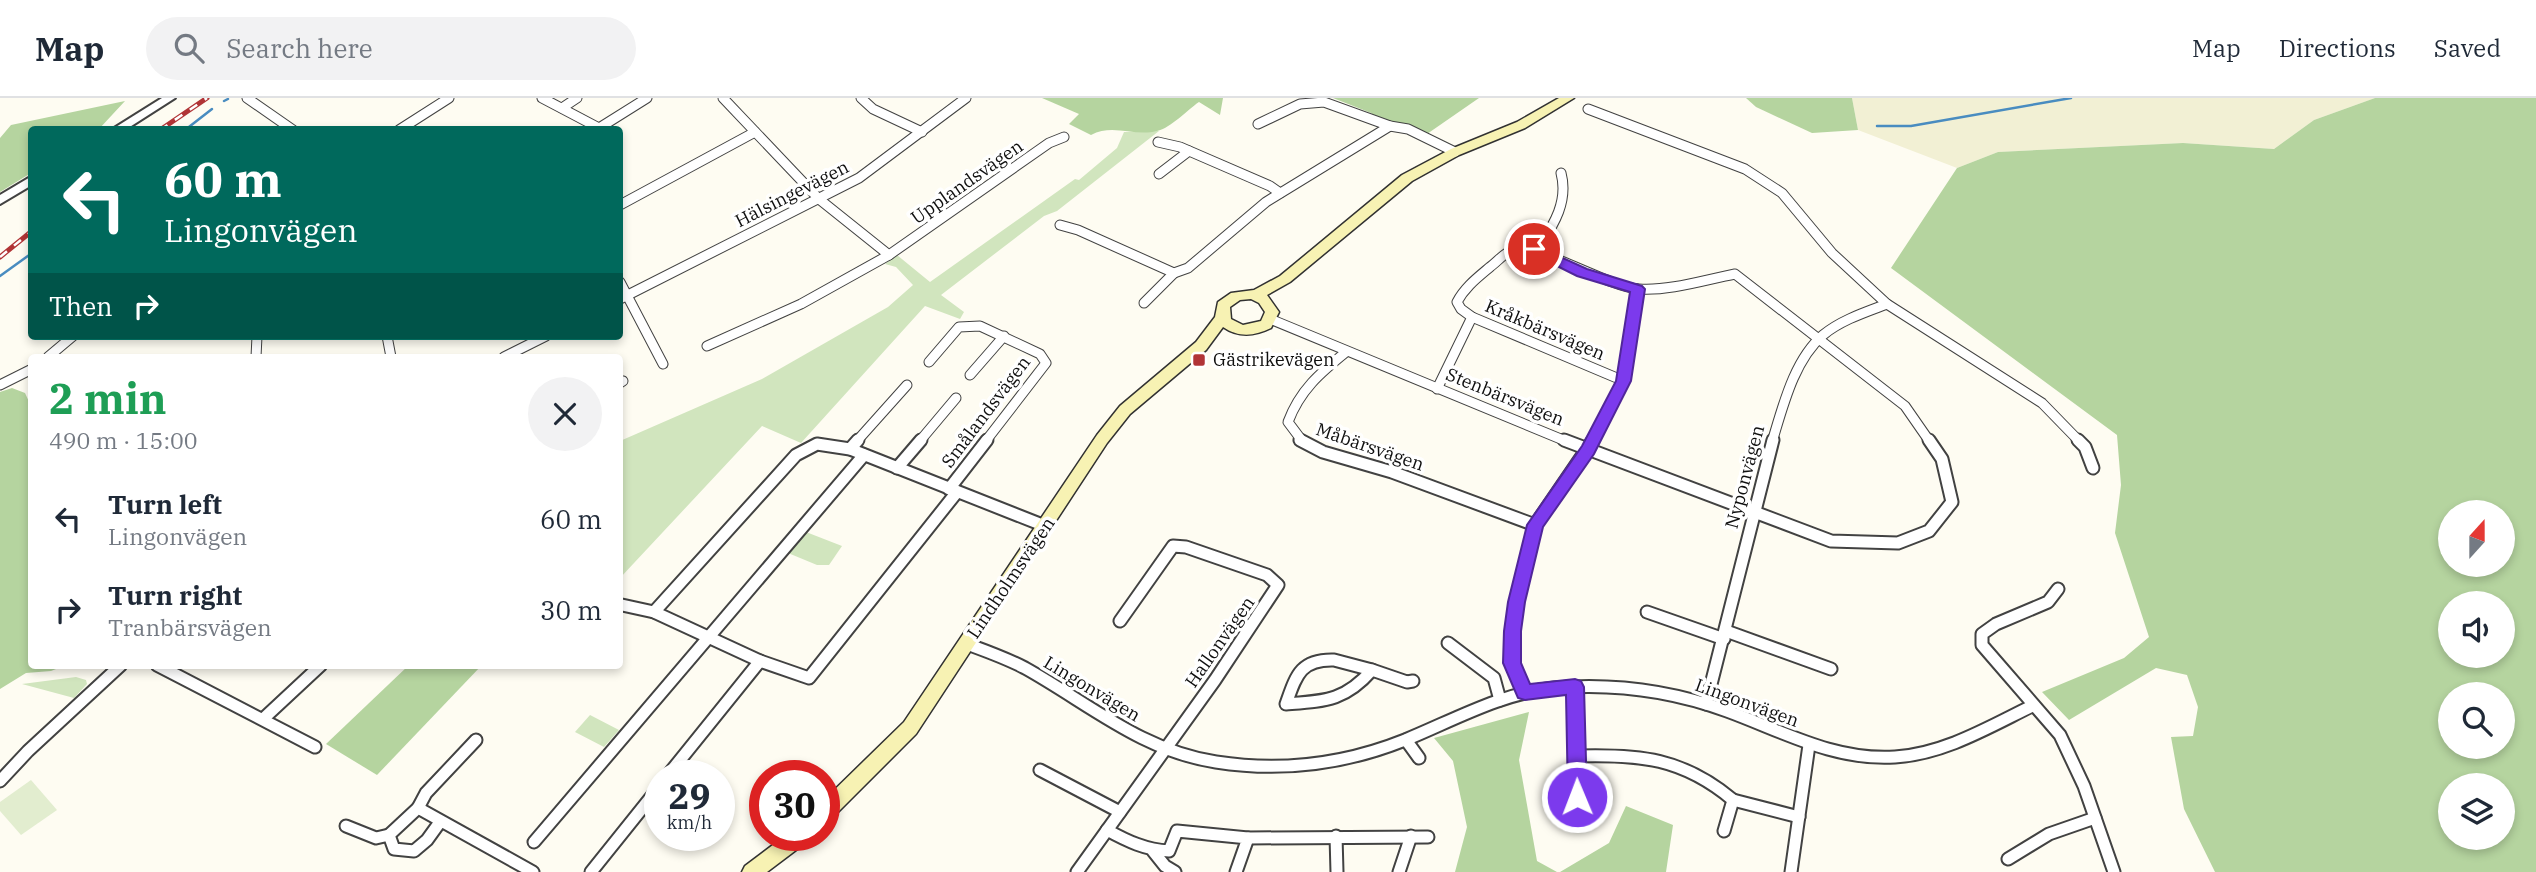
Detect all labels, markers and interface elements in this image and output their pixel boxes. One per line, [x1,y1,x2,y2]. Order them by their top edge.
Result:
search box [146,17,636,80]
text: Map [35,27,104,70]
icon: search [170,29,208,67]
text: Search here [226,31,373,65]
text: Map [2192,32,2241,64]
text: Directions [2279,32,2396,64]
text: Saved [2434,32,2501,64]
street label: Upplandsvägen [906,134,1027,229]
text: 60 m [164,147,282,210]
icon: left [49,154,140,245]
street label: Hälsingevägen [731,155,853,232]
text: Lingonvägen [164,209,358,251]
pin [1504,219,1564,279]
icon: arrive [1515,230,1553,268]
icon: right [127,287,165,325]
text: Then [49,289,113,323]
street label: Kråkbärsvägen [1482,294,1609,365]
place label: Gästrikevägen [1213,348,1334,371]
street label: Smålandsvägen [936,351,1035,472]
marker: Gästrikevägen [1191,352,1207,368]
street label: Stenbärsvägen [1443,362,1568,431]
text: 2 min [49,371,167,426]
button: close [528,377,602,451]
street label: Måbärsvägen [1313,417,1427,476]
street label: Nyponvägen [1720,423,1769,531]
text: 490 m · 15:00 [49,425,198,455]
text: Turn left [108,487,222,521]
icon: left [49,500,87,538]
north arrow [2438,500,2515,578]
map controls [2438,500,2515,850]
text: 60 m [540,502,602,536]
street label: Lindholmsvägen [962,513,1060,643]
text: Lingonvägen [108,521,247,551]
text: Turn right [108,578,242,612]
icon: right [49,591,87,629]
button: sound [2438,591,2515,668]
street label: Hallonvägen [1180,592,1259,692]
text: 30 m [540,593,602,627]
text: Tranbärsvägen [108,612,272,642]
street label: Lingonvägen [1040,651,1145,726]
street label: Lingonvägen [1692,673,1802,732]
button: search [2438,682,2515,759]
speed limit sign: 30 [749,760,840,851]
position arrow [1540,760,1614,834]
text: 29 [668,773,711,819]
button: layers [2438,773,2515,850]
text: km/h [667,811,712,834]

